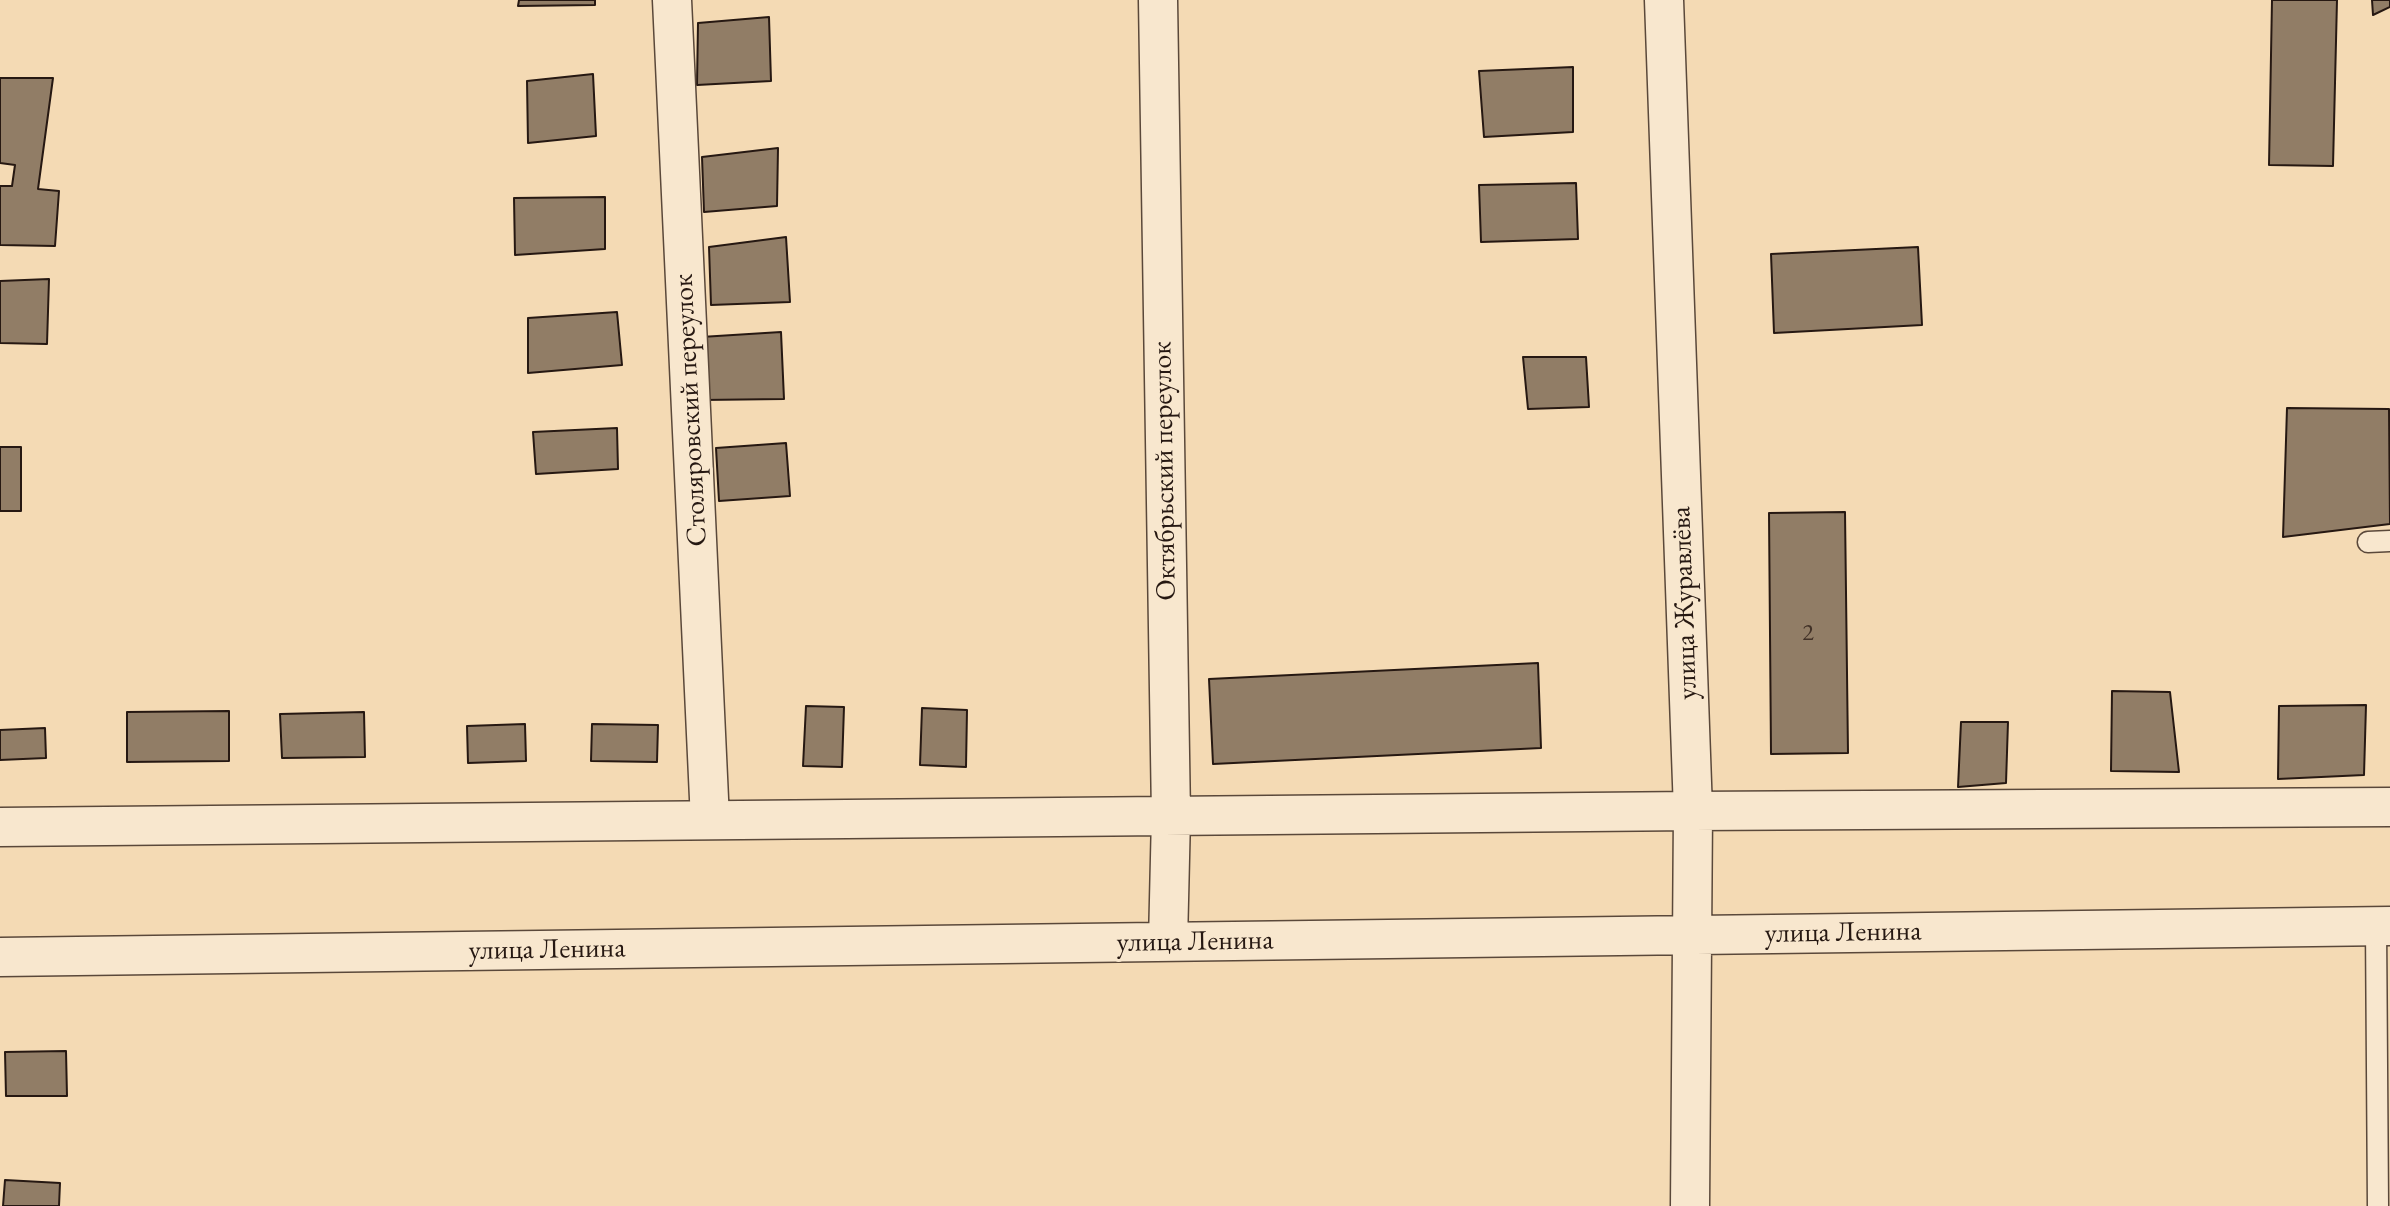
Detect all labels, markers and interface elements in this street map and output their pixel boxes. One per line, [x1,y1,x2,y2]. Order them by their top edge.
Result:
street label: Столяровский переулок [667,273,715,547]
street label: Октябрьский переулок [1146,341,1184,601]
street label: улица Журавлёва [1665,506,1705,700]
house number: 2 [1802,619,1814,647]
street label: улица Ленина [1764,915,1922,951]
street label: улица Ленина [1116,924,1274,960]
street label: улица Ленина [468,932,626,968]

